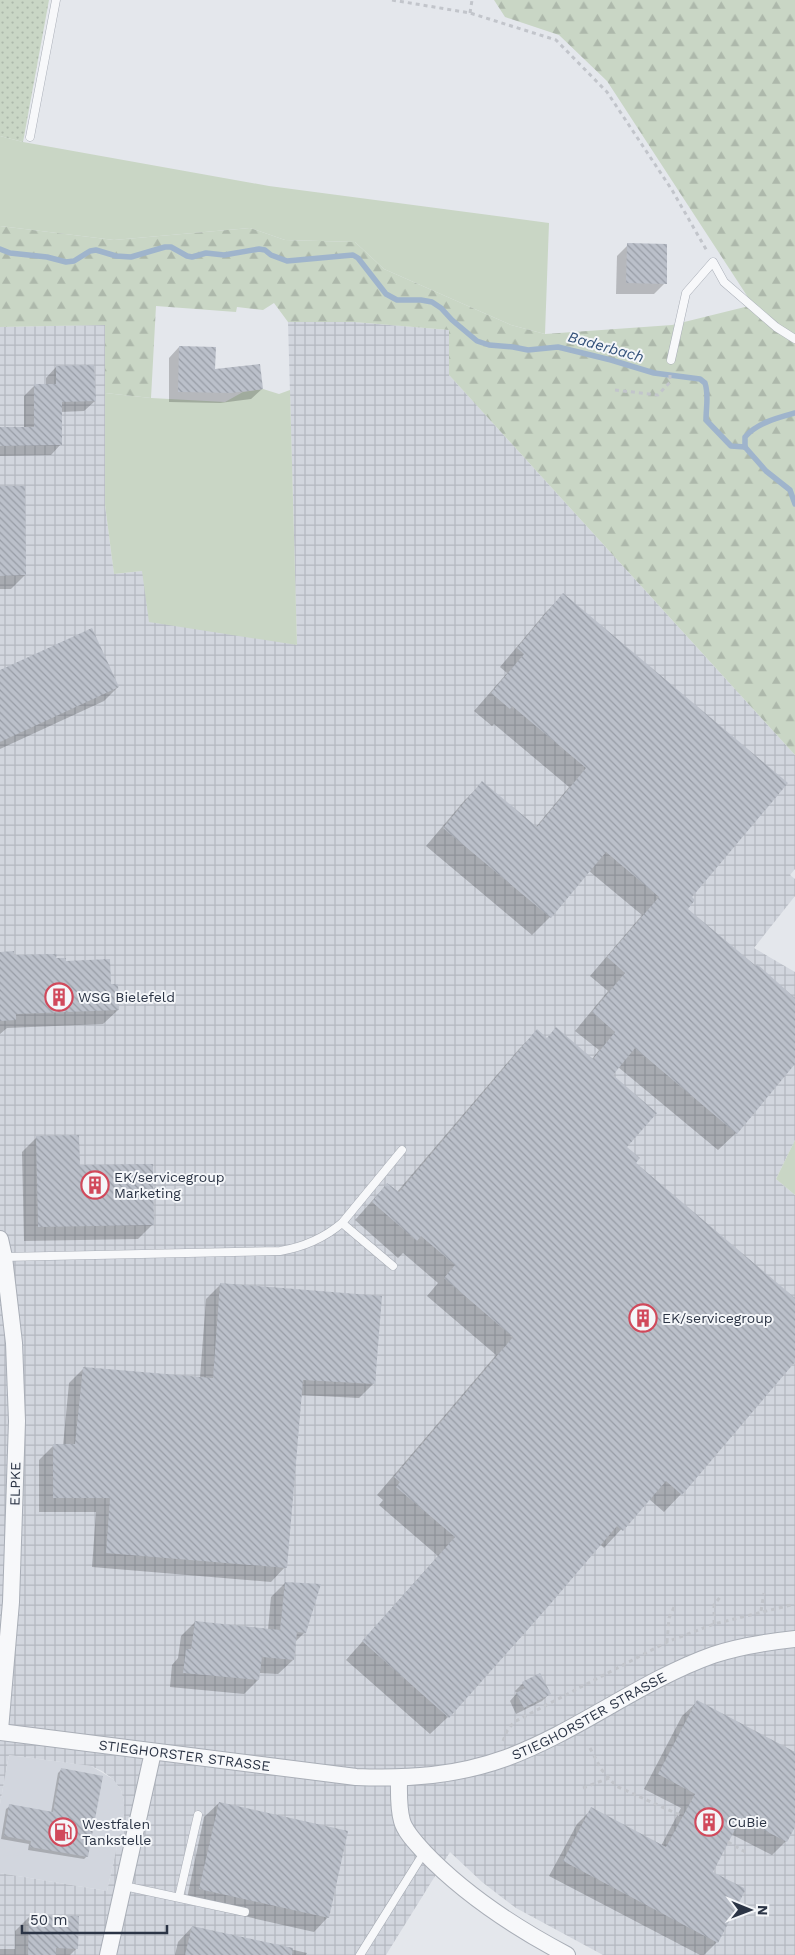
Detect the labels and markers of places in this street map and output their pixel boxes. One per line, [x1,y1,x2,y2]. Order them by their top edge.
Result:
building icon: WSG Bielefeld [44,982,74,1012]
place label: WSG Bielefeld [78,989,175,1005]
place label: EK/servicegroup Marketing [114,1169,225,1201]
building icon: EK/servicegroup Marketing [80,1170,110,1200]
building icon: EK/servicegroup [628,1303,658,1333]
place label: EK/servicegroup [662,1310,773,1326]
building icon: CuBie [694,1807,724,1837]
place label: CuBie [728,1814,767,1830]
place label: Westfalen Tankstelle [82,1816,151,1848]
fuel station icon: Westfalen Tankstelle [48,1817,78,1847]

